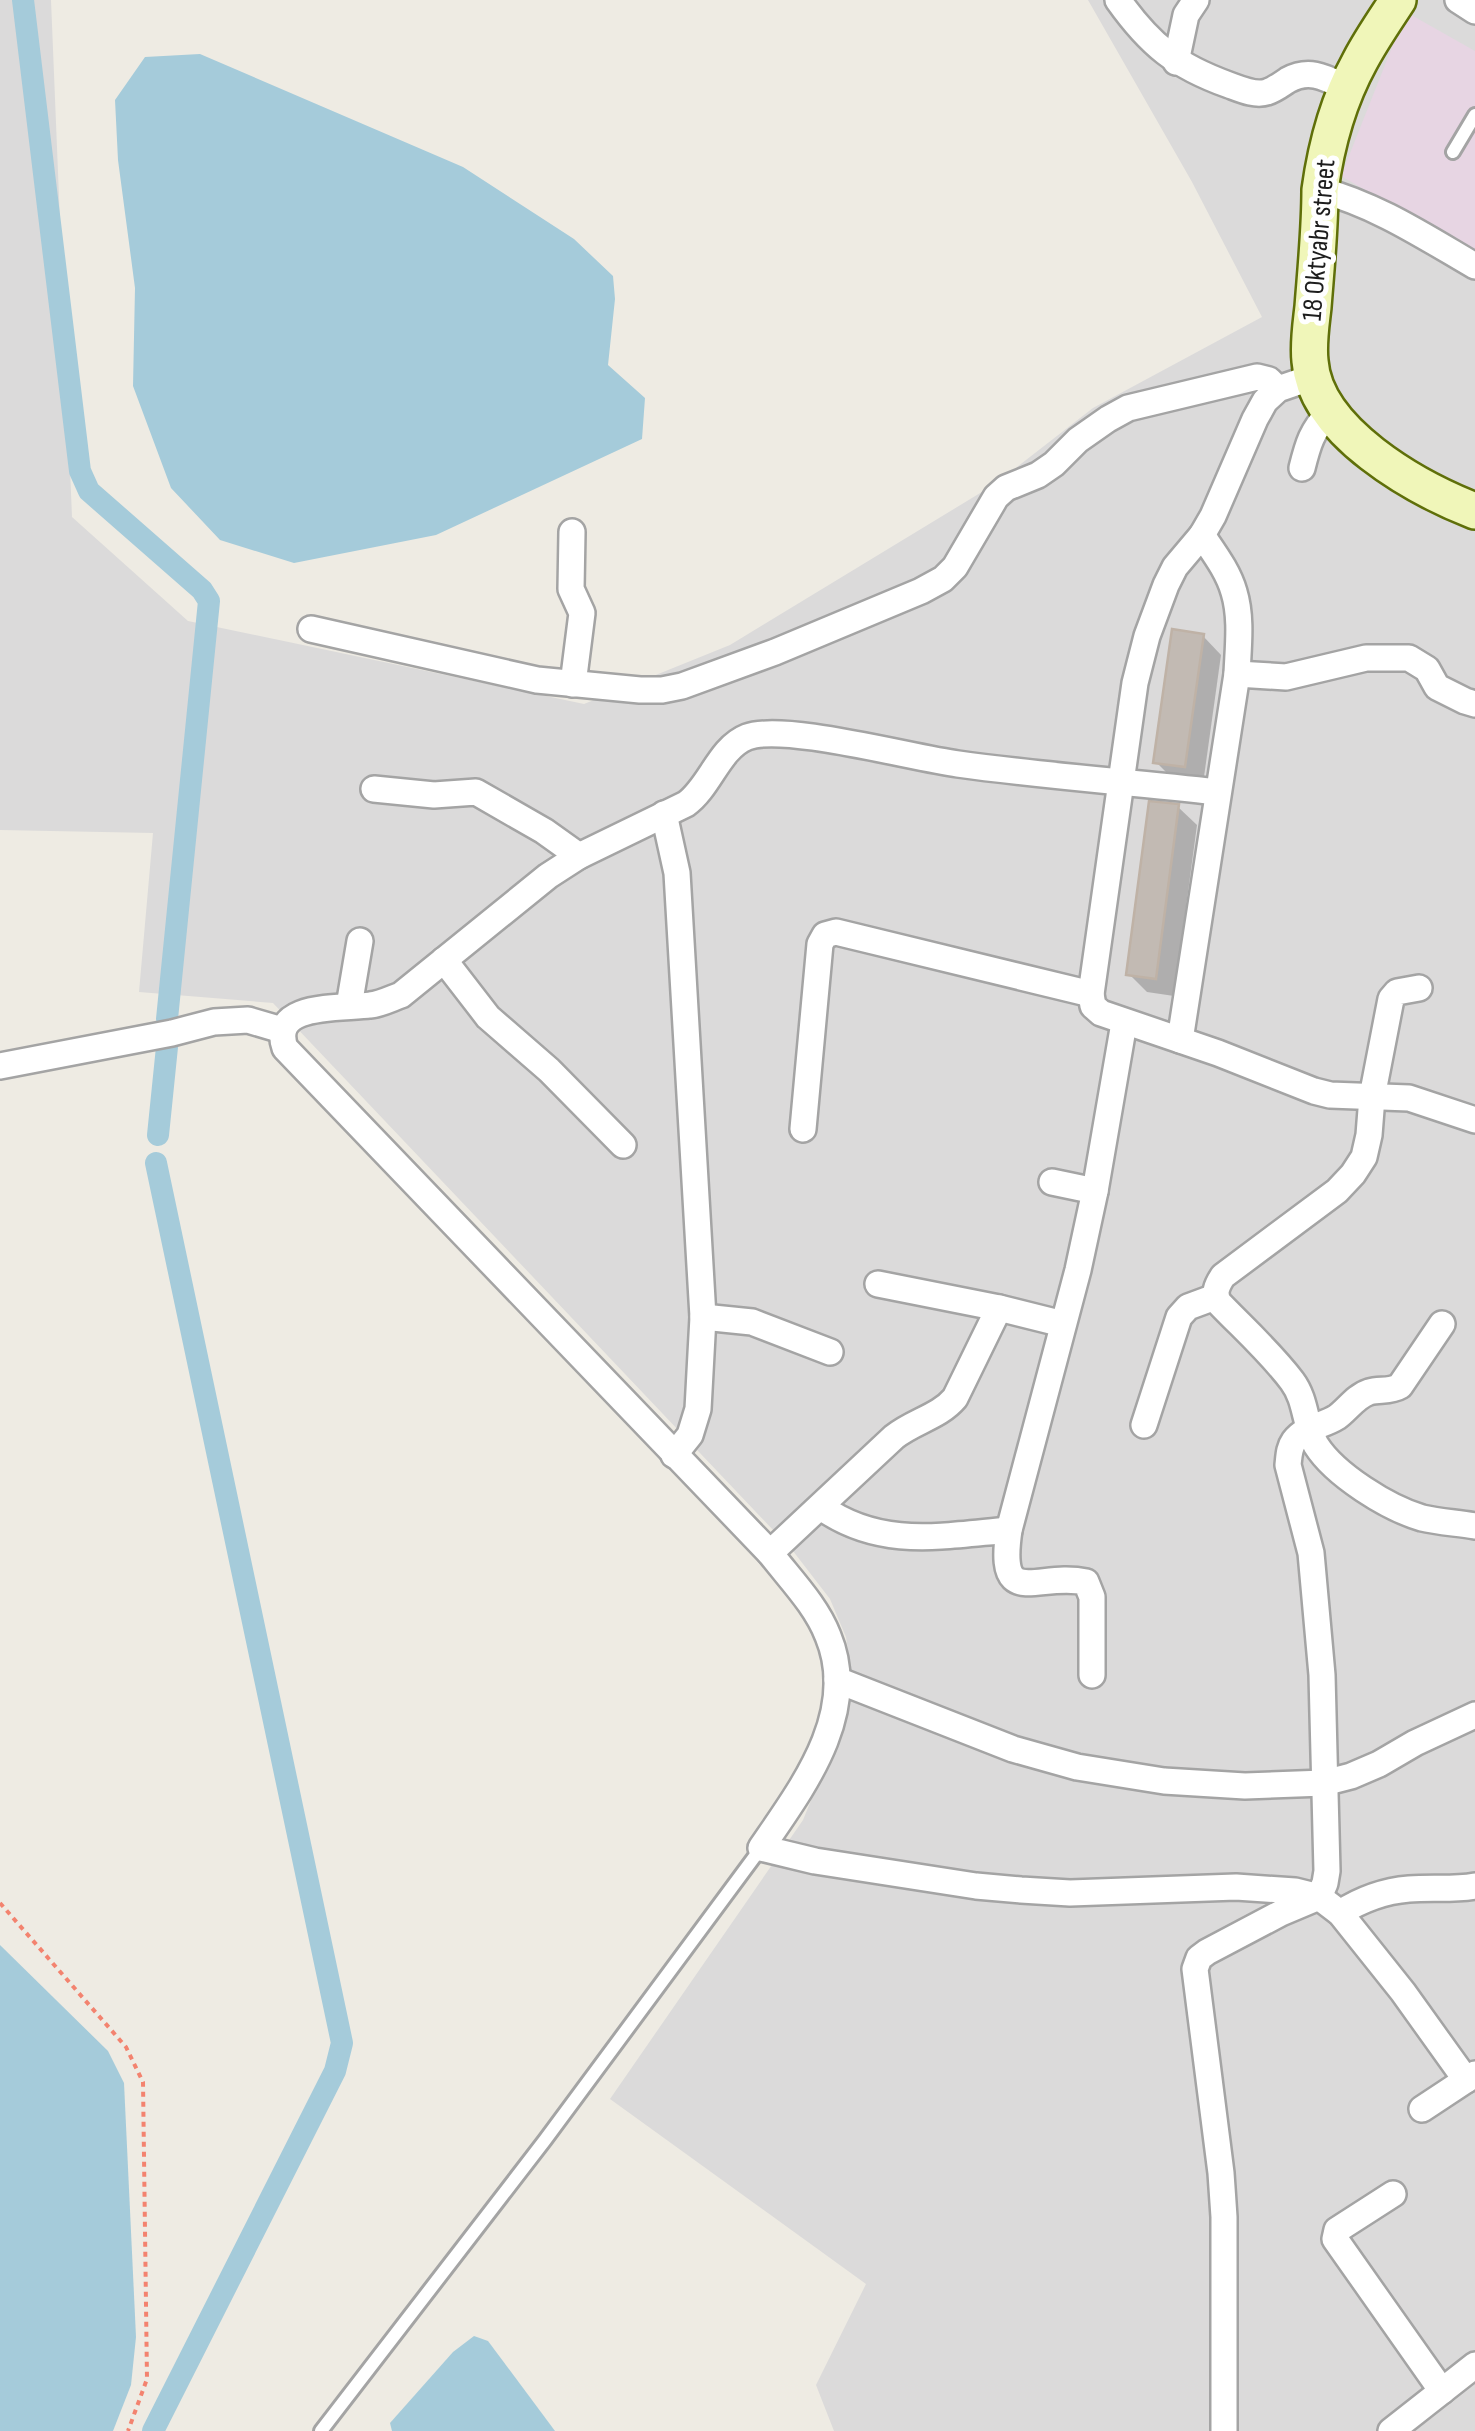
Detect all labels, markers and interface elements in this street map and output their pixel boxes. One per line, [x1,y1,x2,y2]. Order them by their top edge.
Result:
street label: 18 Oktyabr street [1295,158,1343,322]

